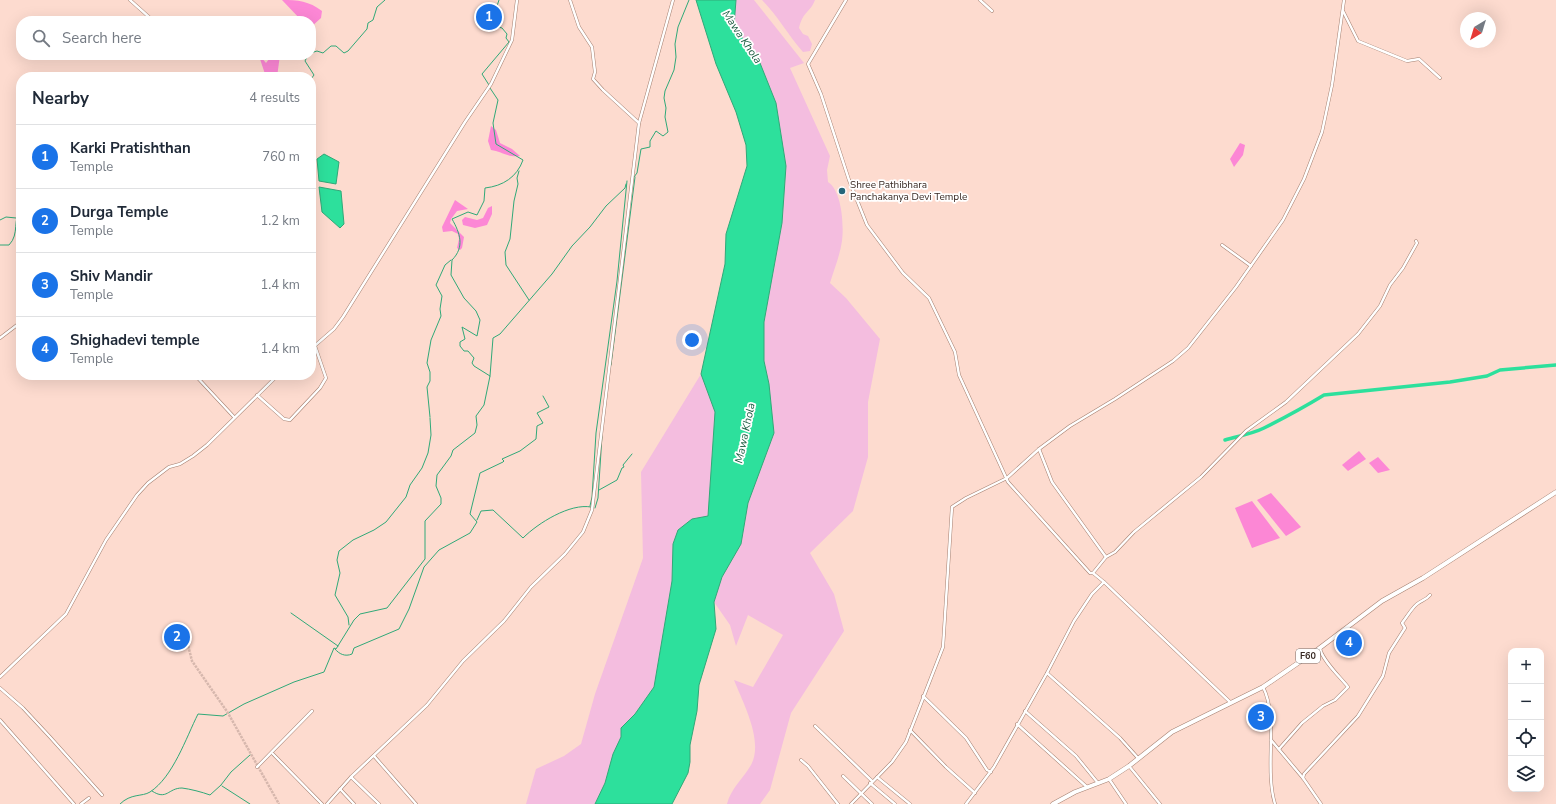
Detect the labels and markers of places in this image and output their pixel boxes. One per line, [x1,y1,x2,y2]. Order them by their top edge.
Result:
pin: 1 [476,2,502,32]
place label: Shree Pathibhara Panchakanya Devi Temple [850,178,967,204]
marker: Shree Pathibhara Panchakanya Devi Temple [837,186,847,196]
pin: 2 [164,622,190,652]
pin: 4 [1336,628,1362,658]
pin: 3 [1248,702,1274,732]

